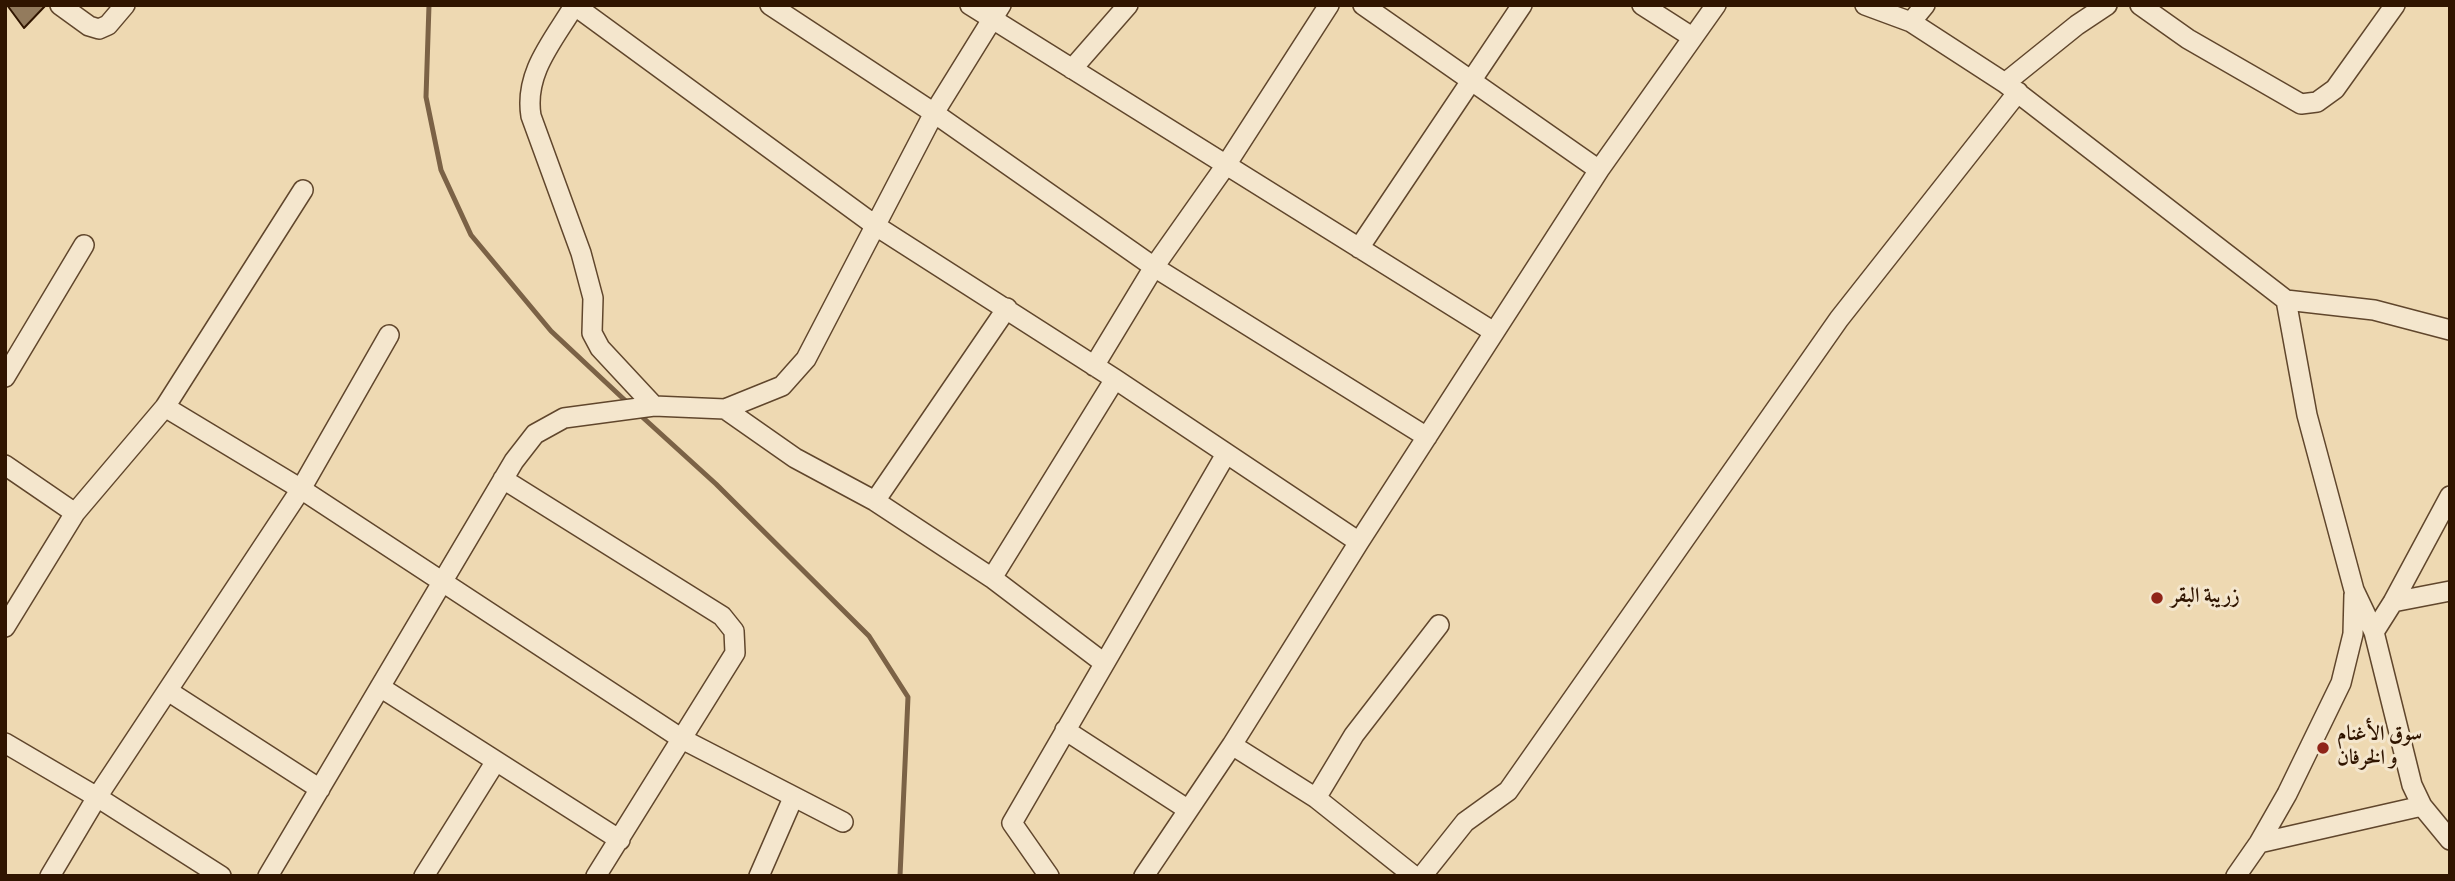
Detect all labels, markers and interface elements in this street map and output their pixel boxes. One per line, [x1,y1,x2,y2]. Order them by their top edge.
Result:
place label: زريبة البقر [2171,585,2240,611]
marker: زريبة البقر [2149,590,2165,606]
place label: سوق الأغنام و الخرفان [2337,723,2422,773]
marker: سوق الأغنام و الخرفان [2315,740,2331,756]

